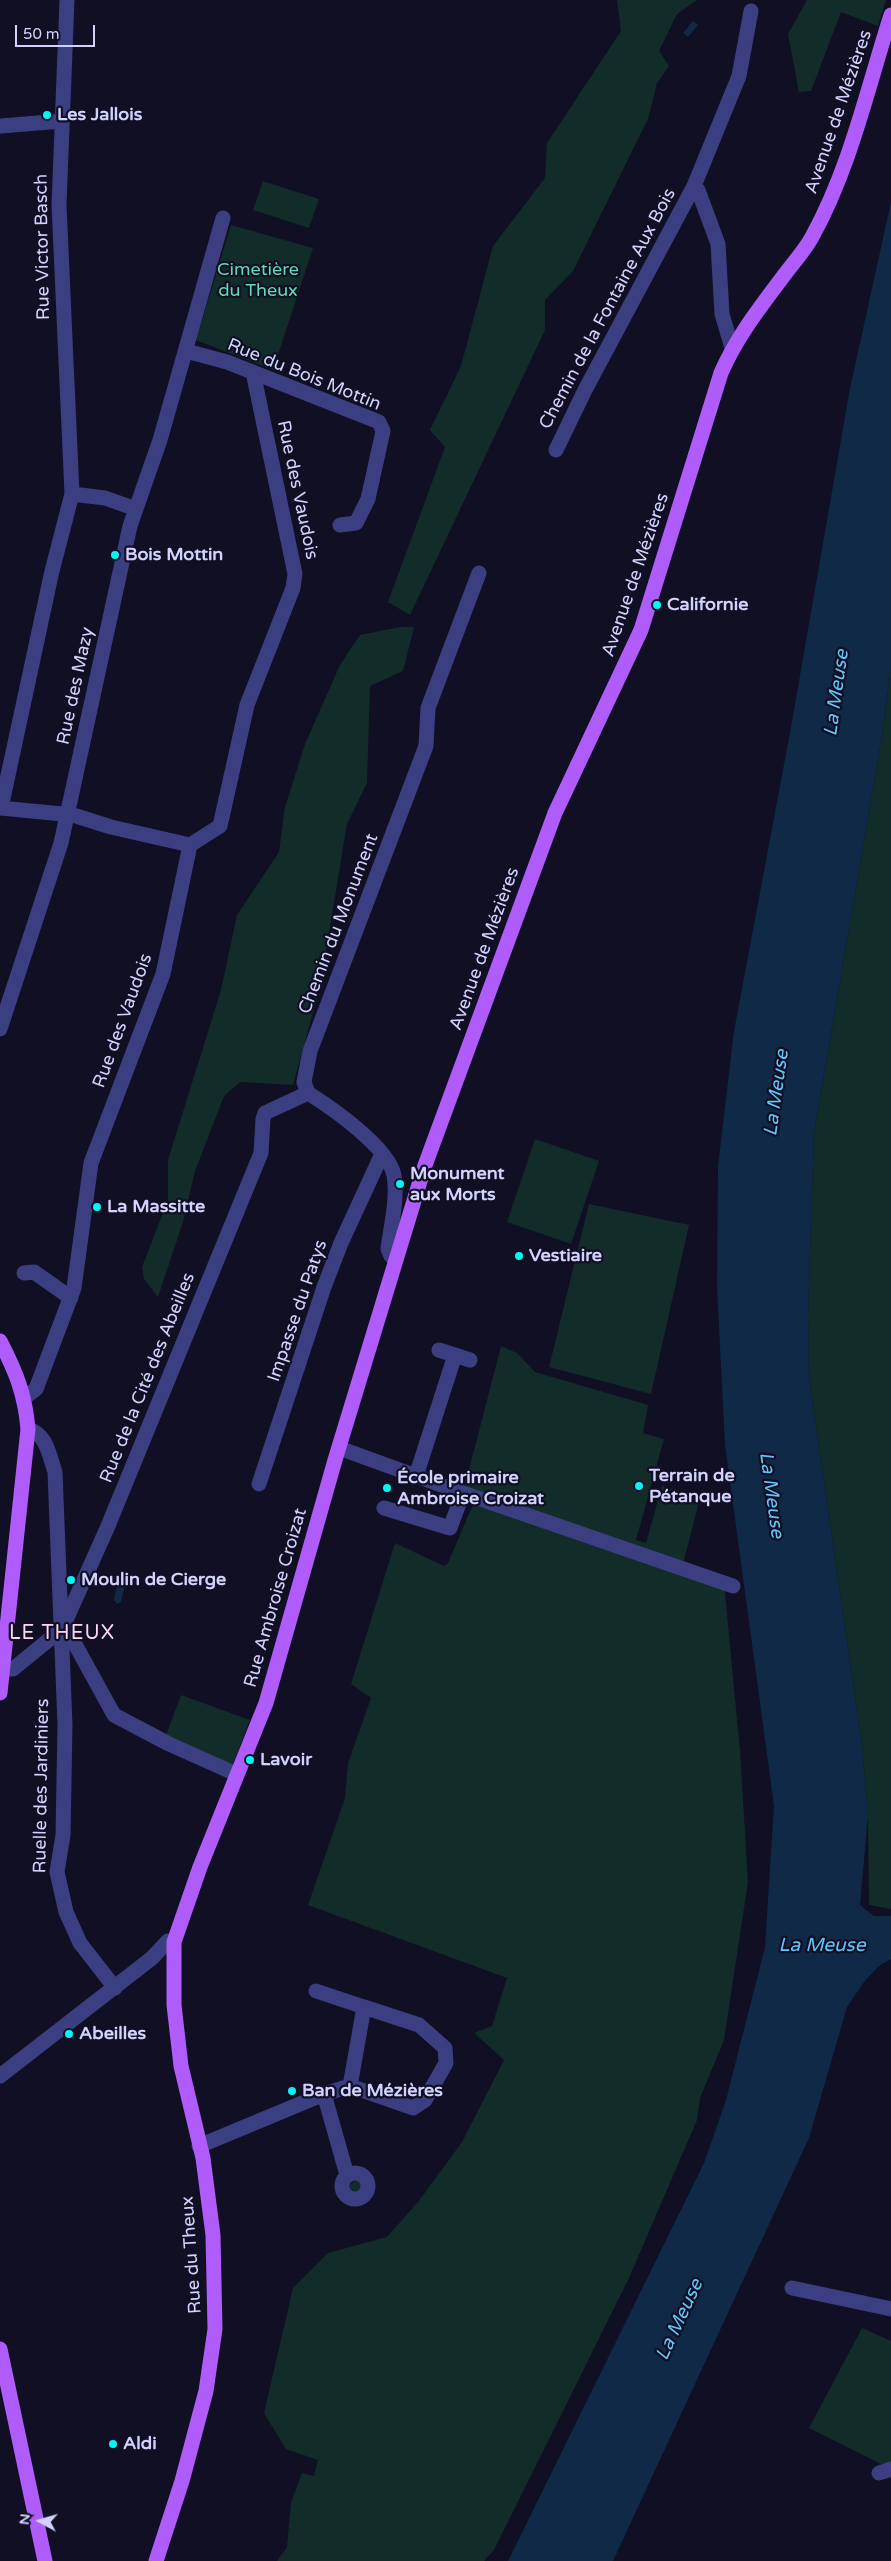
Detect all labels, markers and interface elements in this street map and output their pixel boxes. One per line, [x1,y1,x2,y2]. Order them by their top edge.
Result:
scale bar [18,15,98,47]
text: 50 m [23,25,60,43]
street label: Avenue de Mézières [801,27,877,197]
place label: Les Jallois [57,104,142,126]
marker: Les Jallois [41,109,53,121]
street label: Rue Victor Basch [31,174,55,320]
street label: Chemin de la Fontaine Aux Bois [535,185,681,433]
park label: Cimetière du Theux [217,259,299,302]
street label: Rue du Bois Mottin [224,334,384,416]
street label: Rue des Vaudois [272,419,322,561]
street label: Avenue de Mézières [598,490,674,660]
place label: Bois Mottin [125,544,223,566]
marker: Bois Mottin [109,549,121,561]
place label: Californie [667,594,748,616]
marker: Californie [651,599,663,611]
street label: Rue des Mazy [53,625,99,747]
water label: La Meuse [820,648,854,738]
street label: Chemin du Monument [295,831,383,1017]
street label: Avenue de Mézières [445,865,525,1033]
street label: Rue des Vaudois [89,951,157,1091]
water label: La Meuse [760,1048,794,1138]
place label: Monument aux Morts [410,1163,504,1206]
marker: Monument aux Morts [394,1178,406,1190]
place label: La Massitte [107,1196,205,1218]
marker: La Massitte [91,1201,103,1213]
street label: Impasse du Patys [264,1237,332,1385]
place label: Vestiaire [529,1245,602,1267]
marker: Vestiaire [513,1250,525,1262]
street label: Rue de la Cité des Abeilles [96,1270,200,1486]
water label: La Meuse [754,1450,788,1540]
place label: Terrain de Pétanque [649,1465,735,1508]
place label: École primaire Ambroise Croizat [397,1467,544,1510]
marker: Terrain de Pétanque [633,1480,645,1492]
marker: École primaire Ambroise Croizat [381,1482,393,1494]
street label: Rue Ambroise Croizat [240,1506,312,1690]
place label: Moulin de Cierge [81,1569,226,1591]
marker: Moulin de Cierge [65,1574,77,1586]
district label: LE THEUX [8,1622,116,1646]
street label: Ruelle des Jardiniers [30,1698,54,1874]
place label: Lavoir [260,1749,312,1771]
marker: Lavoir [244,1754,256,1766]
water label: La Meuse [779,1935,865,1957]
place label: Abeilles [79,2023,146,2045]
marker: Abeilles [63,2028,75,2040]
place label: Ban de Mézières [302,2080,443,2102]
marker: Ban de Mézières [286,2085,298,2097]
street label: Rue du Theux [177,2195,207,2315]
water label: La Meuse [651,2276,709,2364]
place label: Aldi [123,2433,157,2455]
marker: Aldi [107,2438,119,2450]
north arrow [15,2496,65,2546]
text: N [16,2513,34,2526]

